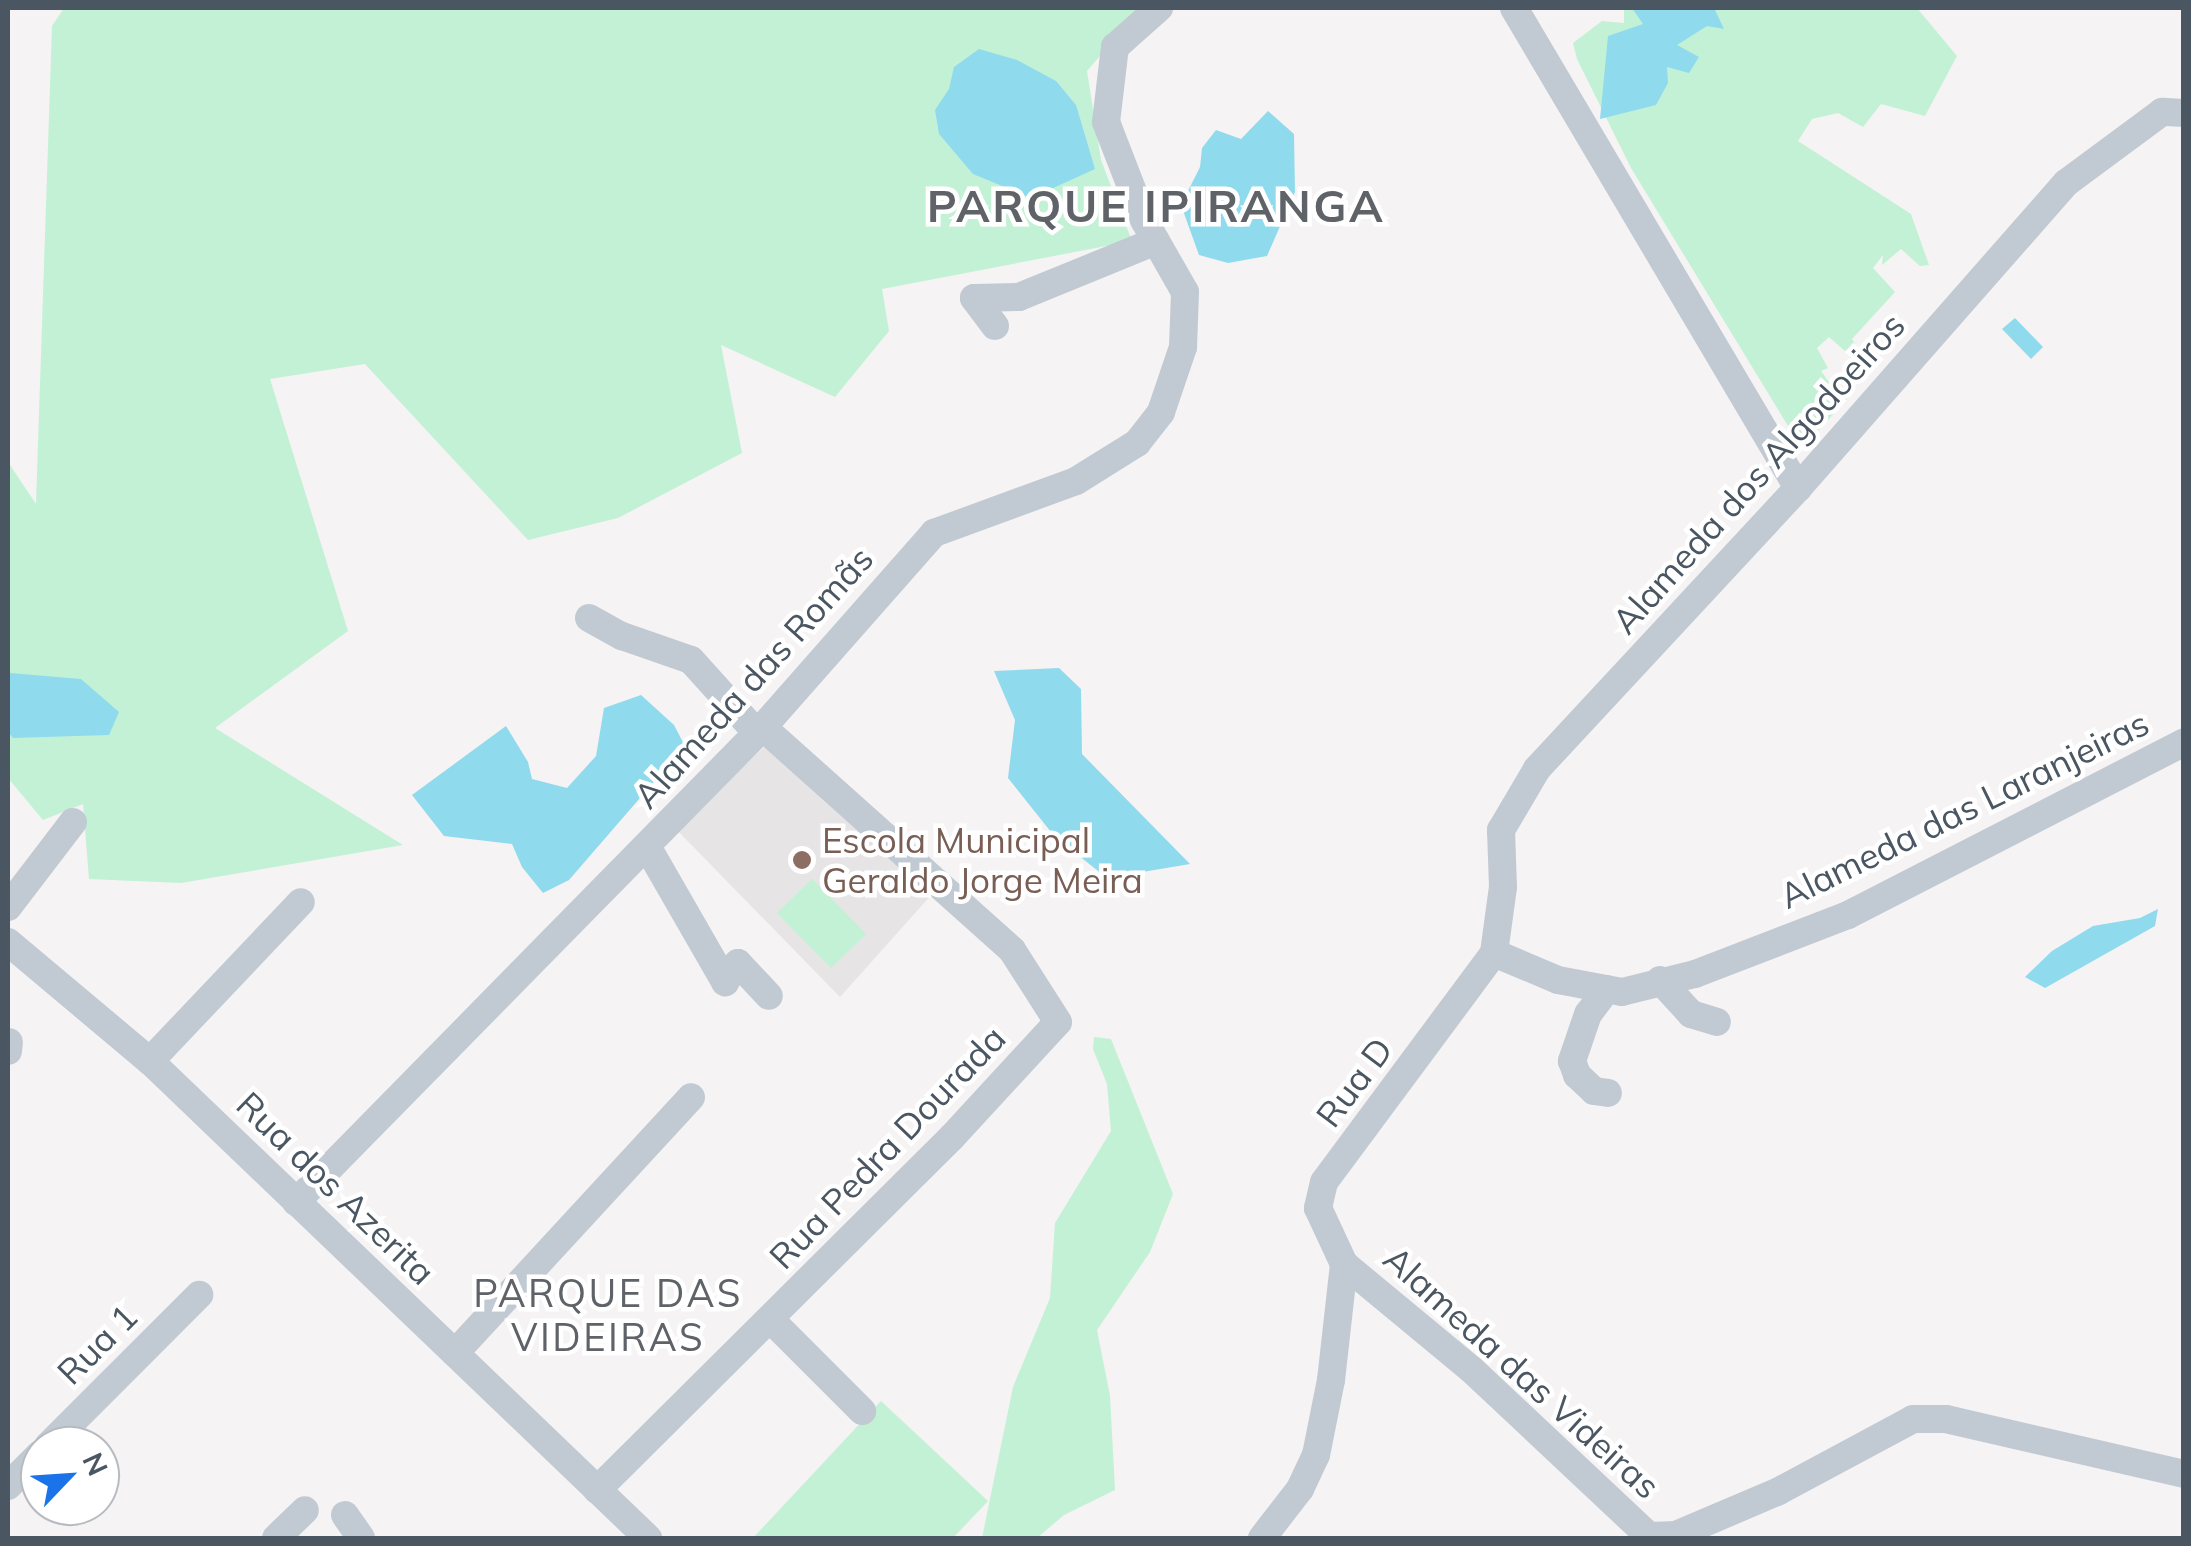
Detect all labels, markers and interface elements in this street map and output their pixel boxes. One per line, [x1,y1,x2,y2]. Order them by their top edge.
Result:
district label: PARQUE IPIRANGA [927,179,1385,233]
street label: Alameda dos Algodoeiros [1603,304,1913,642]
street label: Alameda das Romãs [625,538,881,816]
street label: Alameda das Laranjeiras [1773,701,2155,917]
place label: Escola Municipal Geraldo Jorge Meira [822,819,1143,901]
marker: Escola Municipal Geraldo Jorge Meira [791,849,813,871]
street label: Rua Pedra Dourada [760,1017,1014,1277]
street label: Rua D [1307,1029,1401,1135]
street label: Rua dos Azerita [228,1083,444,1293]
street label: Alameda das Videiras [1375,1237,1669,1507]
district label: PARQUE DAS VIDEIRAS [473,1271,743,1360]
street label: Rua 1 [48,1295,146,1393]
north arrow [20,1426,120,1526]
text: N [75,1447,116,1481]

